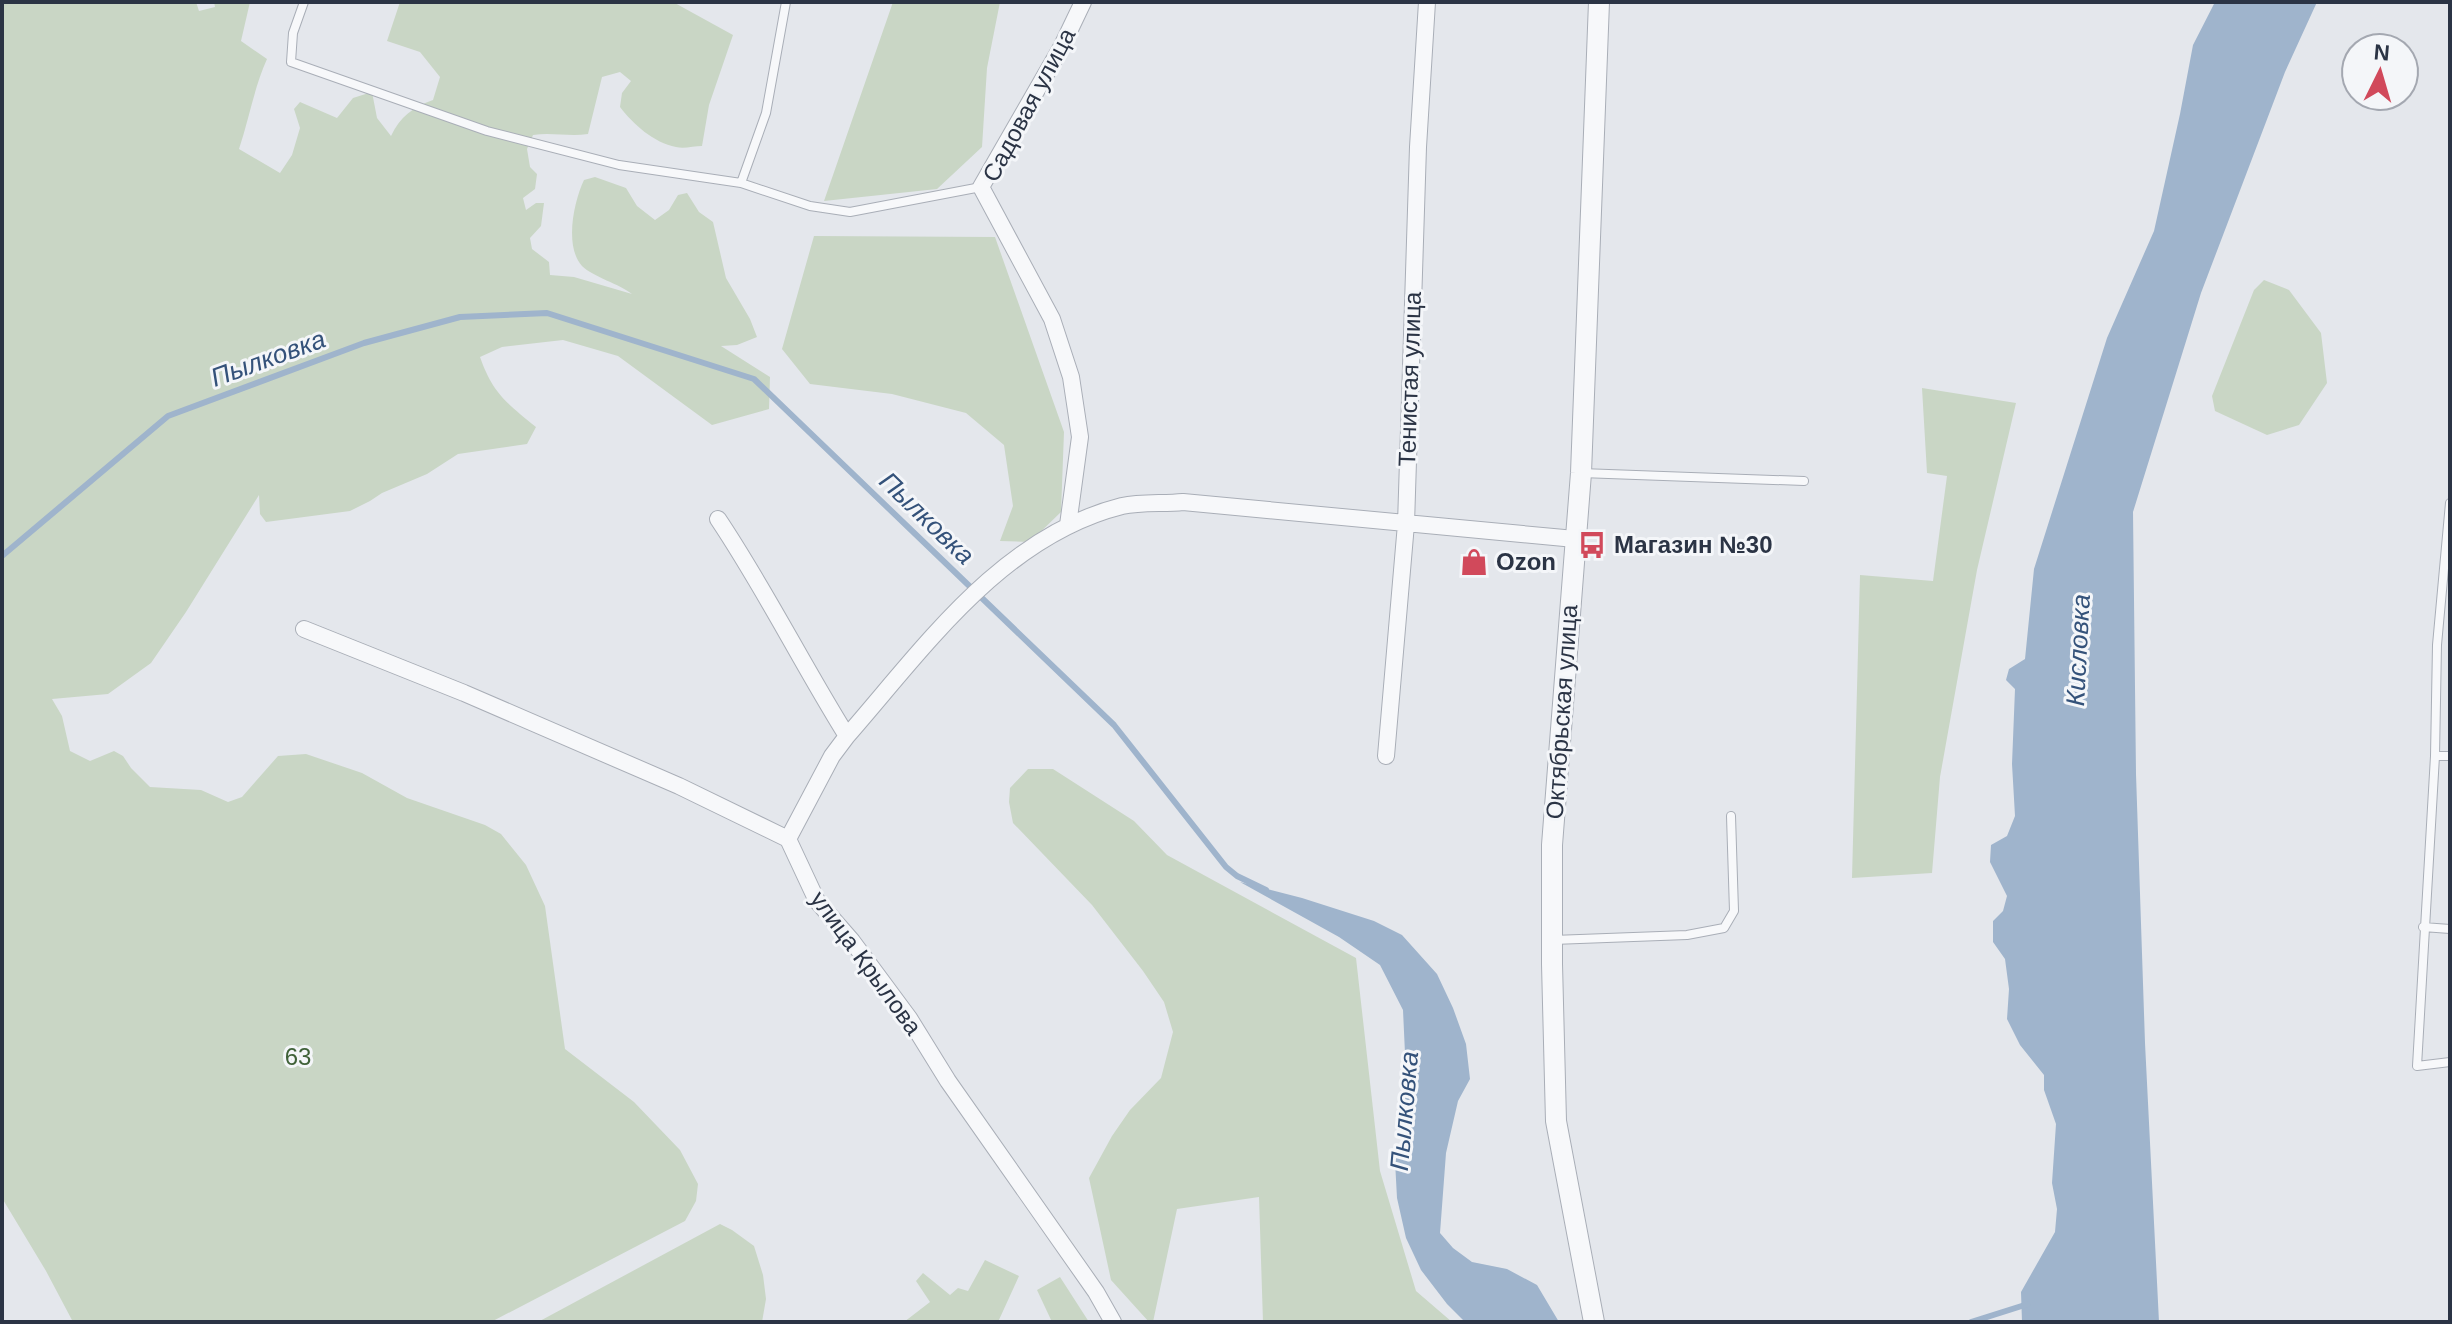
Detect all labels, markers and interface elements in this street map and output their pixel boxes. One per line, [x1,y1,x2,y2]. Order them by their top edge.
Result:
street label: Садовая улица [977,23,1081,186]
north arrow [2340,32,2420,112]
text: N [2373,39,2391,66]
street label: Тенистая улица [1393,290,1426,467]
water label: Пылковка [207,323,329,393]
water label: Пылковка [874,466,980,570]
bus stop icon: Магазин №30 [1577,530,1607,560]
place label: Магазин №30 [1614,531,1773,558]
shop icon: Ozon [1459,547,1489,577]
place label: Ozon [1496,548,1556,575]
water label: Кисловка [2060,593,2096,707]
street label: Октябрьская улица [1541,603,1583,820]
street label: улица Крылова [805,886,928,1040]
park label: 63 [285,1043,311,1070]
water label: Пылковка [1384,1050,1424,1172]

